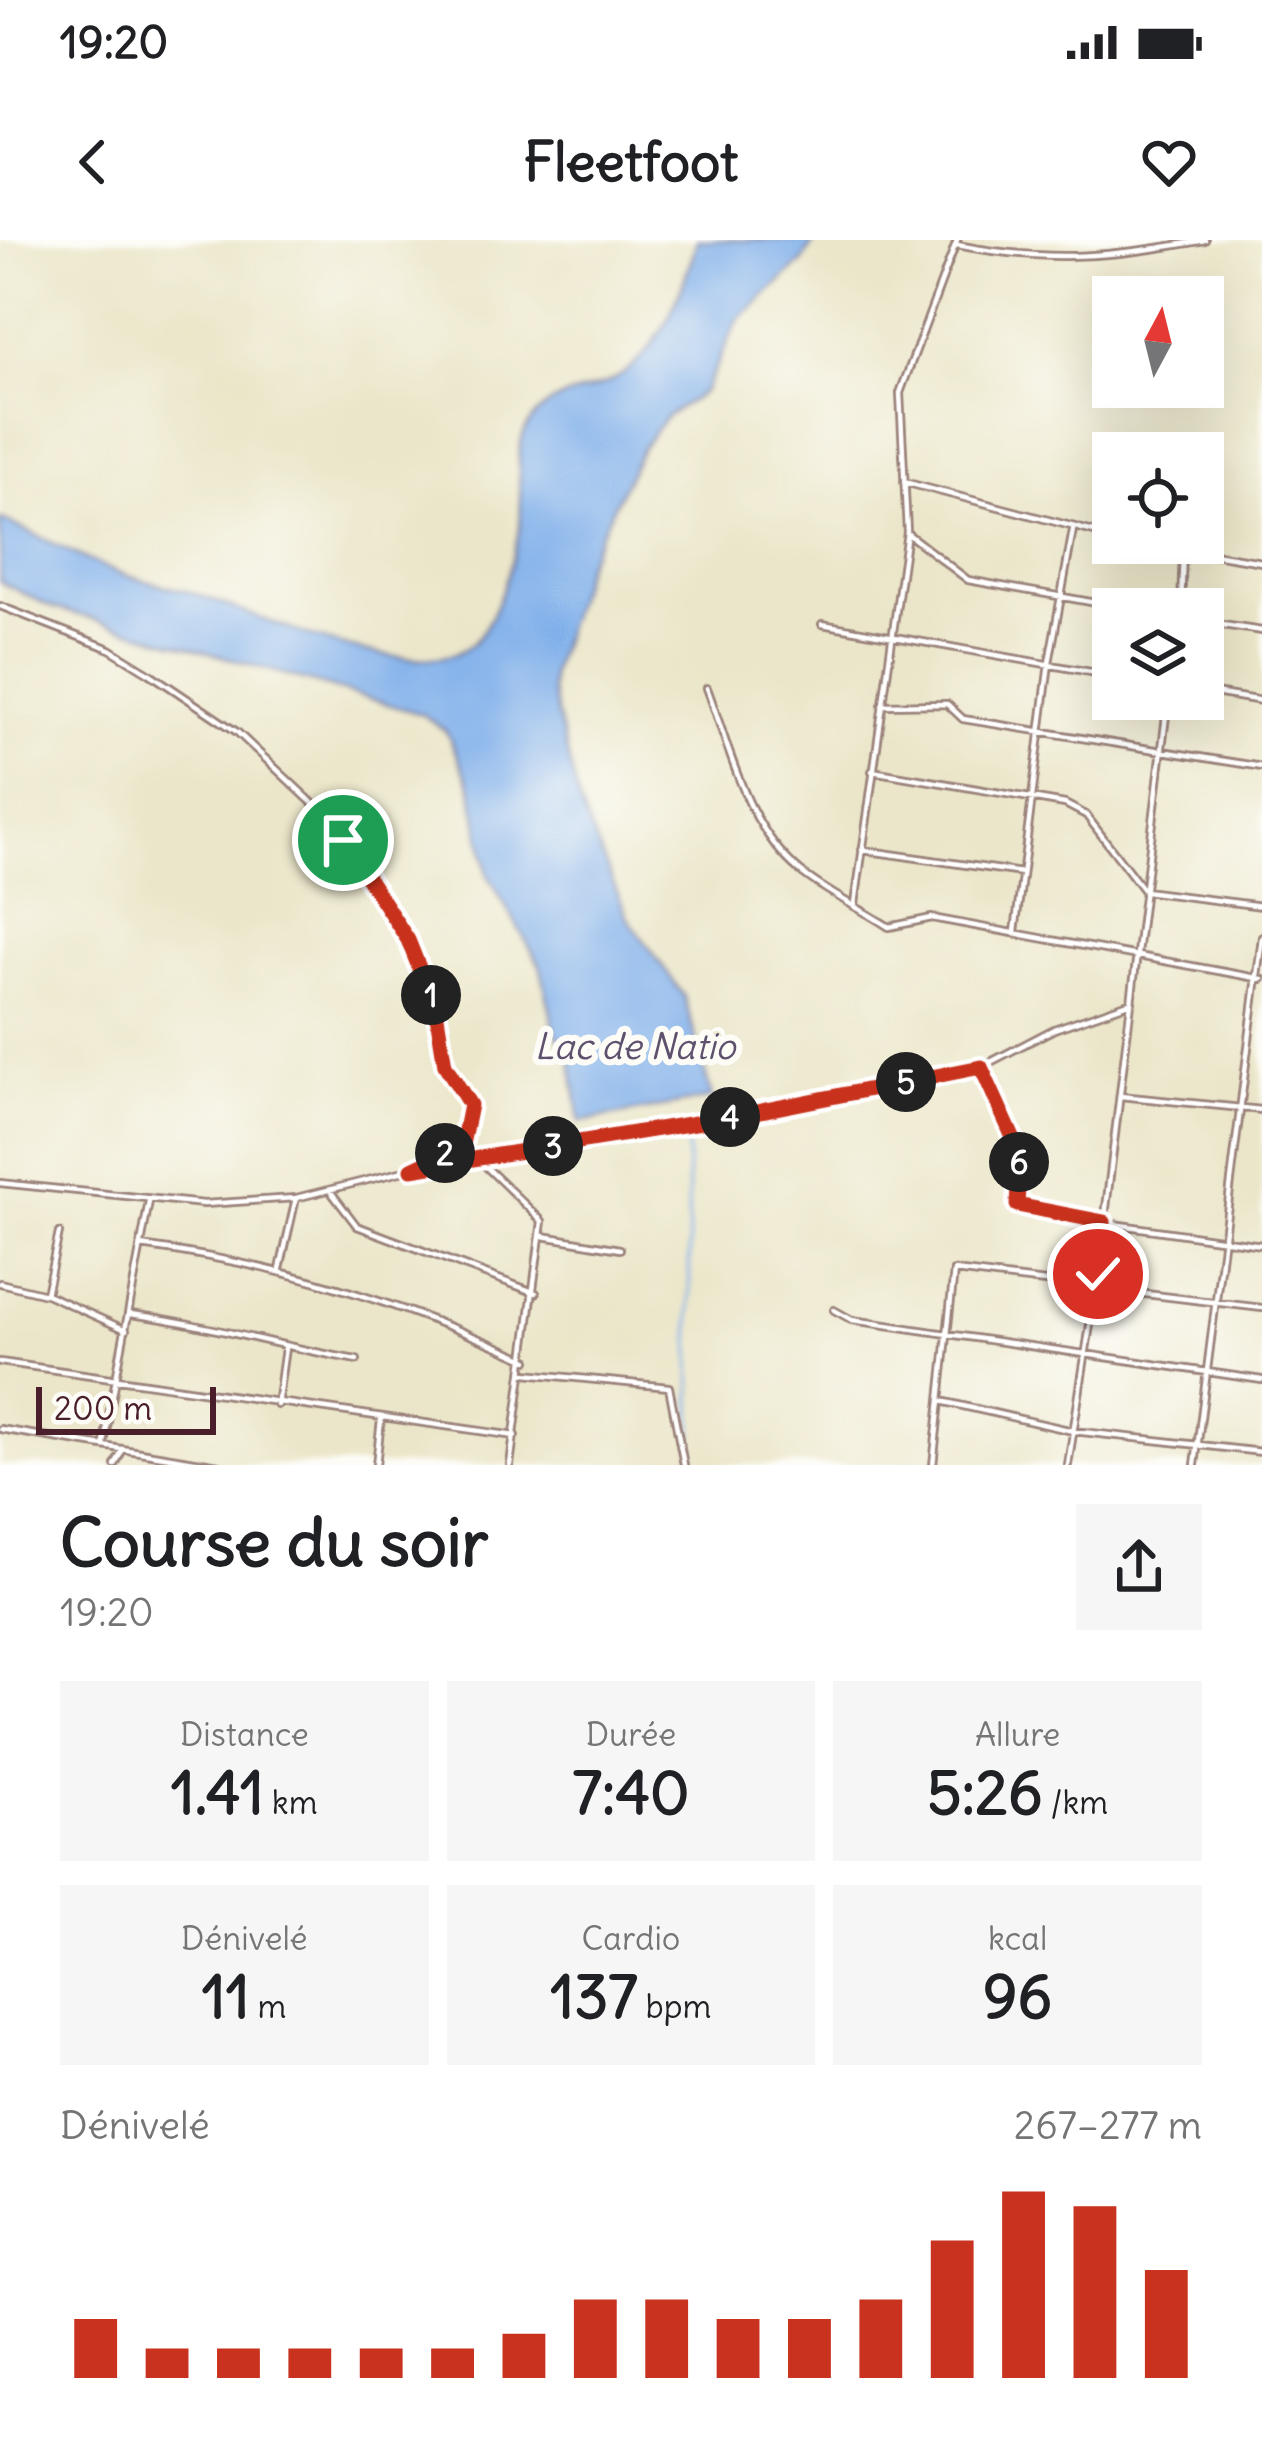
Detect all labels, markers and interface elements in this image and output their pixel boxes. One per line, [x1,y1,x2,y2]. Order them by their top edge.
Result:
text: 19:20 [60,14,168,70]
text: Fleetfoot [524,128,738,196]
icon: back [60,129,126,195]
icon: heart [1136,129,1202,195]
north arrow [1092,276,1224,408]
map controls [1092,276,1224,720]
button: locate [1092,432,1224,564]
button: layers [1092,588,1224,720]
pin [292,789,394,891]
icon: arrive [310,807,376,873]
pin: 1 [401,965,461,1025]
text: 1 [424,974,438,1016]
water label: Lac de Natio [534,1024,737,1069]
pin: 5 [876,1052,936,1112]
text: 5 [897,1061,915,1103]
pin: 4 [700,1087,760,1147]
text: 4 [720,1096,740,1138]
pin: 3 [523,1116,583,1176]
pin: 2 [415,1123,475,1183]
text: 3 [544,1125,562,1167]
text: 2 [436,1132,454,1174]
pin: 6 [989,1132,1049,1192]
text: 6 [1009,1141,1029,1183]
pin [1047,1223,1149,1325]
icon: check [1065,1241,1131,1307]
scale bar [36,1381,216,1434]
text: 200 m [54,1387,152,1429]
text: Course du soir [60,1501,489,1584]
button: share [1076,1504,1202,1630]
text: 19:20 [60,1588,154,1637]
text: Distance [180,1713,309,1755]
text: Durée [586,1713,676,1755]
text: Allure [975,1713,1060,1755]
text: 1.41 [171,1755,264,1830]
text: 7:40 [572,1755,690,1830]
text: 5:26 [927,1755,1043,1830]
text: km [264,1781,318,1823]
text: /km [1043,1781,1108,1823]
text: Dénivelé [181,1917,308,1959]
text: Cardio [582,1917,680,1959]
text: kcal [988,1917,1047,1959]
text: 11 [202,1959,250,2034]
text: 137 [550,1959,638,2034]
text: 96 [983,1959,1052,2034]
text: m [250,1985,287,2027]
text: bpm [638,1985,712,2027]
text: Dénivelé [60,2101,210,2150]
text: 267–277 m [1014,2101,1202,2150]

